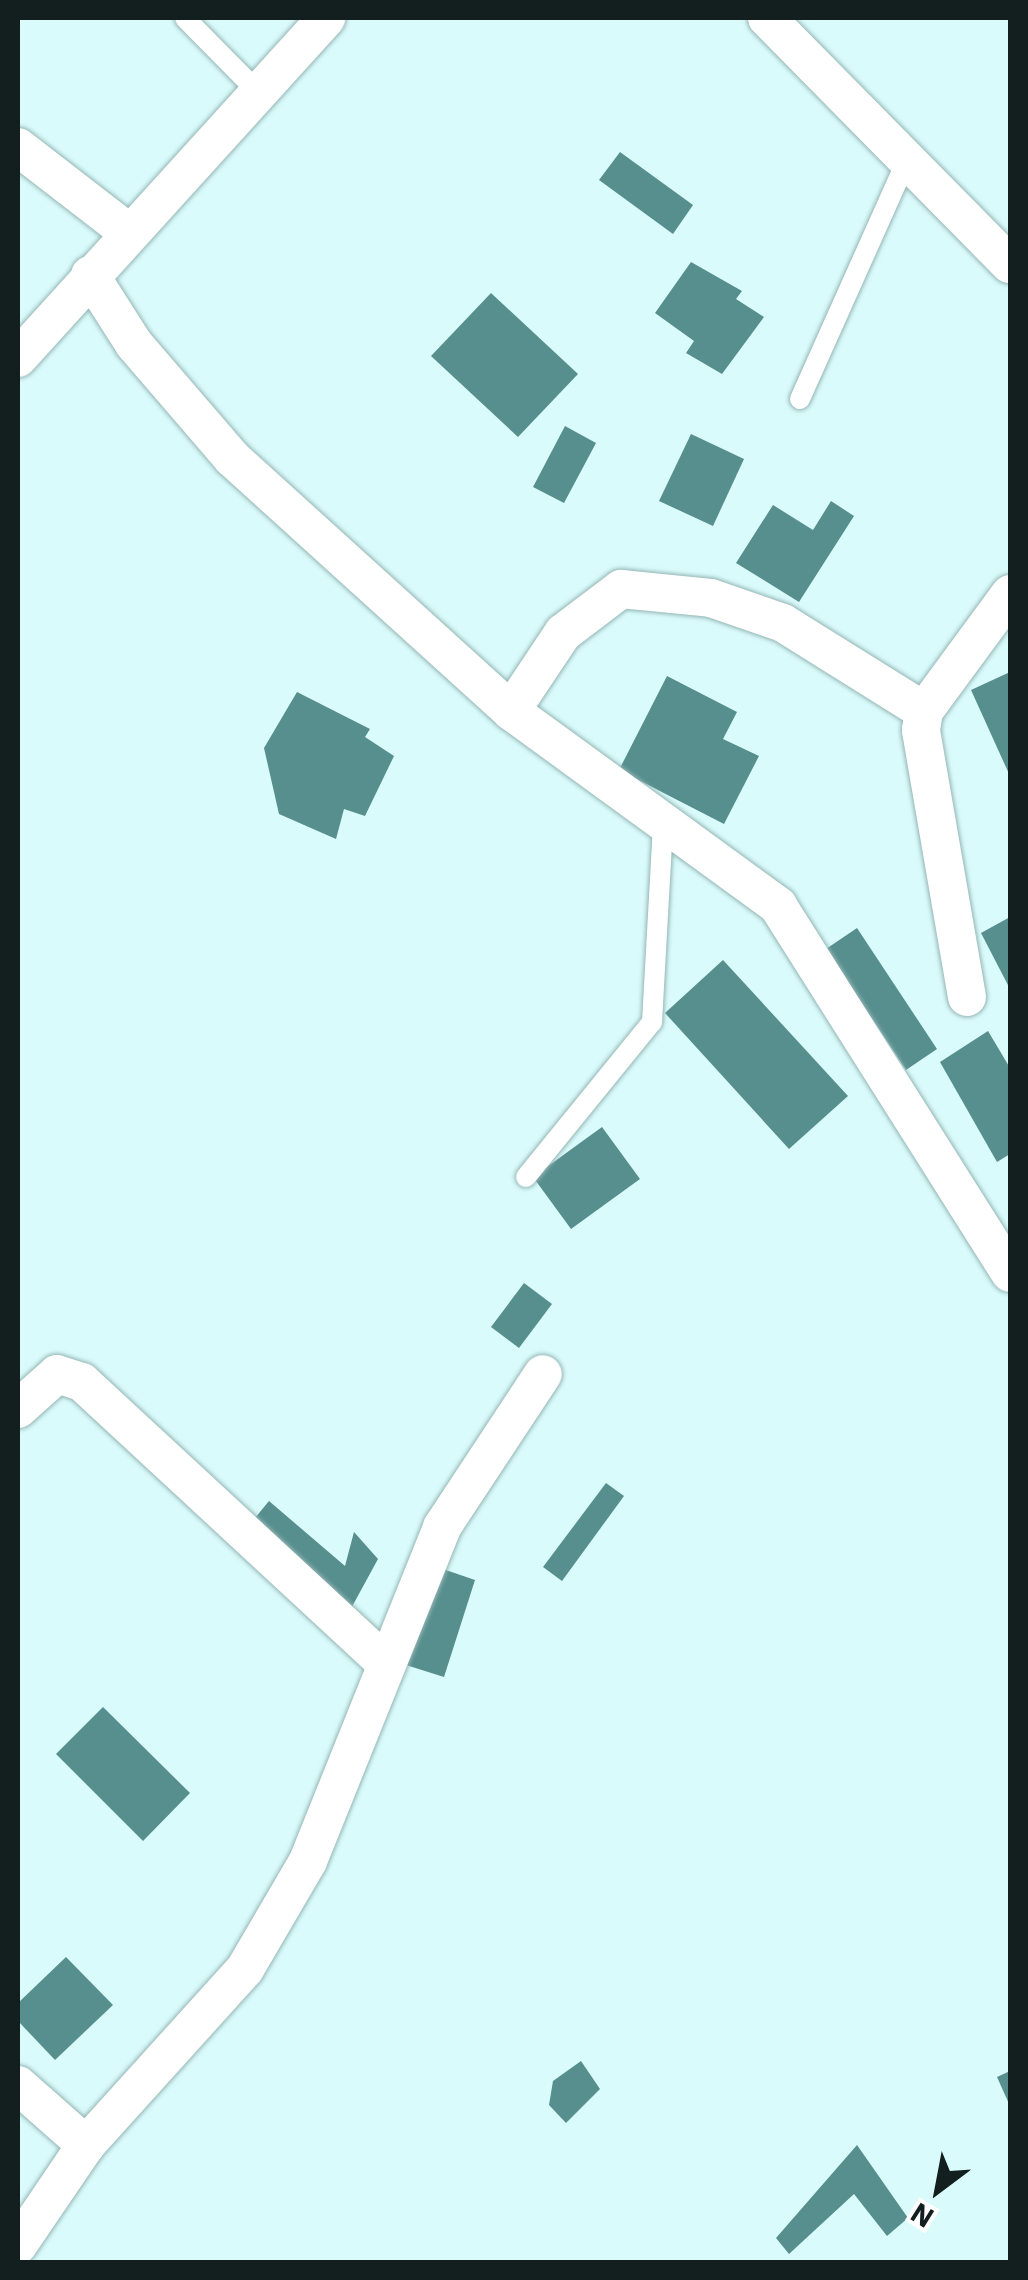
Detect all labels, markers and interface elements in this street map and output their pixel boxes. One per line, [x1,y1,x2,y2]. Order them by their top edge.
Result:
north arrow [888,2140,988,2240]
text: N [903,2195,940,2237]

